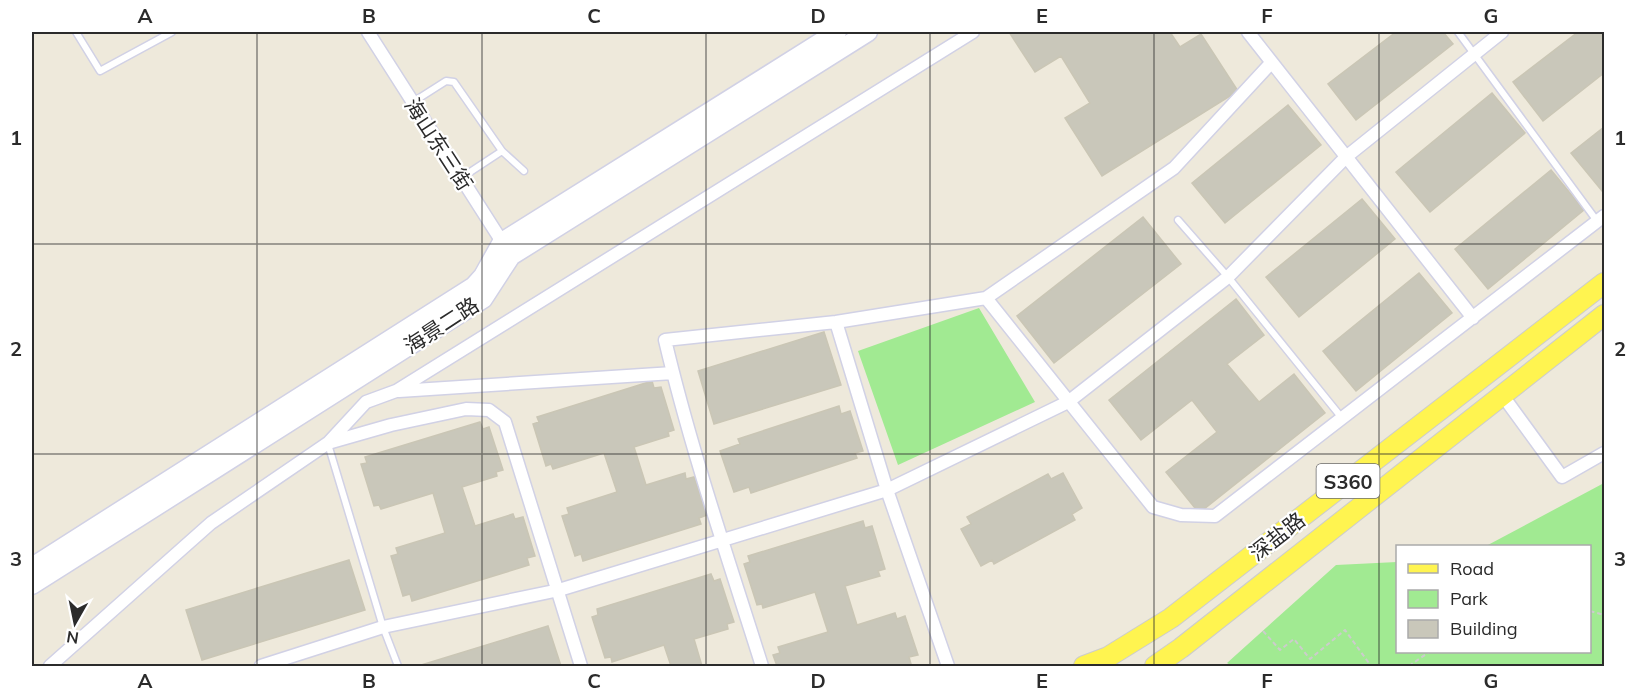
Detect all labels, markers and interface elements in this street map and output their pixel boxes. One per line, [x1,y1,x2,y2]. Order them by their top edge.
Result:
text: A [138,3,153,28]
text: B [362,3,376,28]
text: C [587,3,601,28]
text: D [810,3,826,28]
text: E [1036,3,1048,28]
text: F [1261,3,1273,28]
text: G [1484,3,1498,28]
street label: 海山东三街 [400,93,478,195]
text: 1 [10,125,22,150]
text: 1 [1614,125,1626,150]
street label: 海景二路 [399,291,483,359]
text: 2 [10,336,22,361]
text: 2 [1614,336,1626,361]
road number: S360 [1316,464,1380,498]
street label: 深盐路 [1244,506,1310,566]
legend [1396,545,1591,653]
text: 3 [10,546,22,571]
text: 3 [1614,546,1626,571]
text: Road [1450,557,1494,580]
text: Park [1450,587,1489,610]
north arrow [45,593,105,653]
text: Building [1450,617,1518,640]
text: N [65,627,80,649]
text: A [138,668,153,693]
text: B [362,668,376,693]
text: C [587,668,601,693]
text: D [810,668,826,693]
text: E [1036,668,1048,693]
text: F [1261,668,1273,693]
text: G [1484,668,1498,693]

